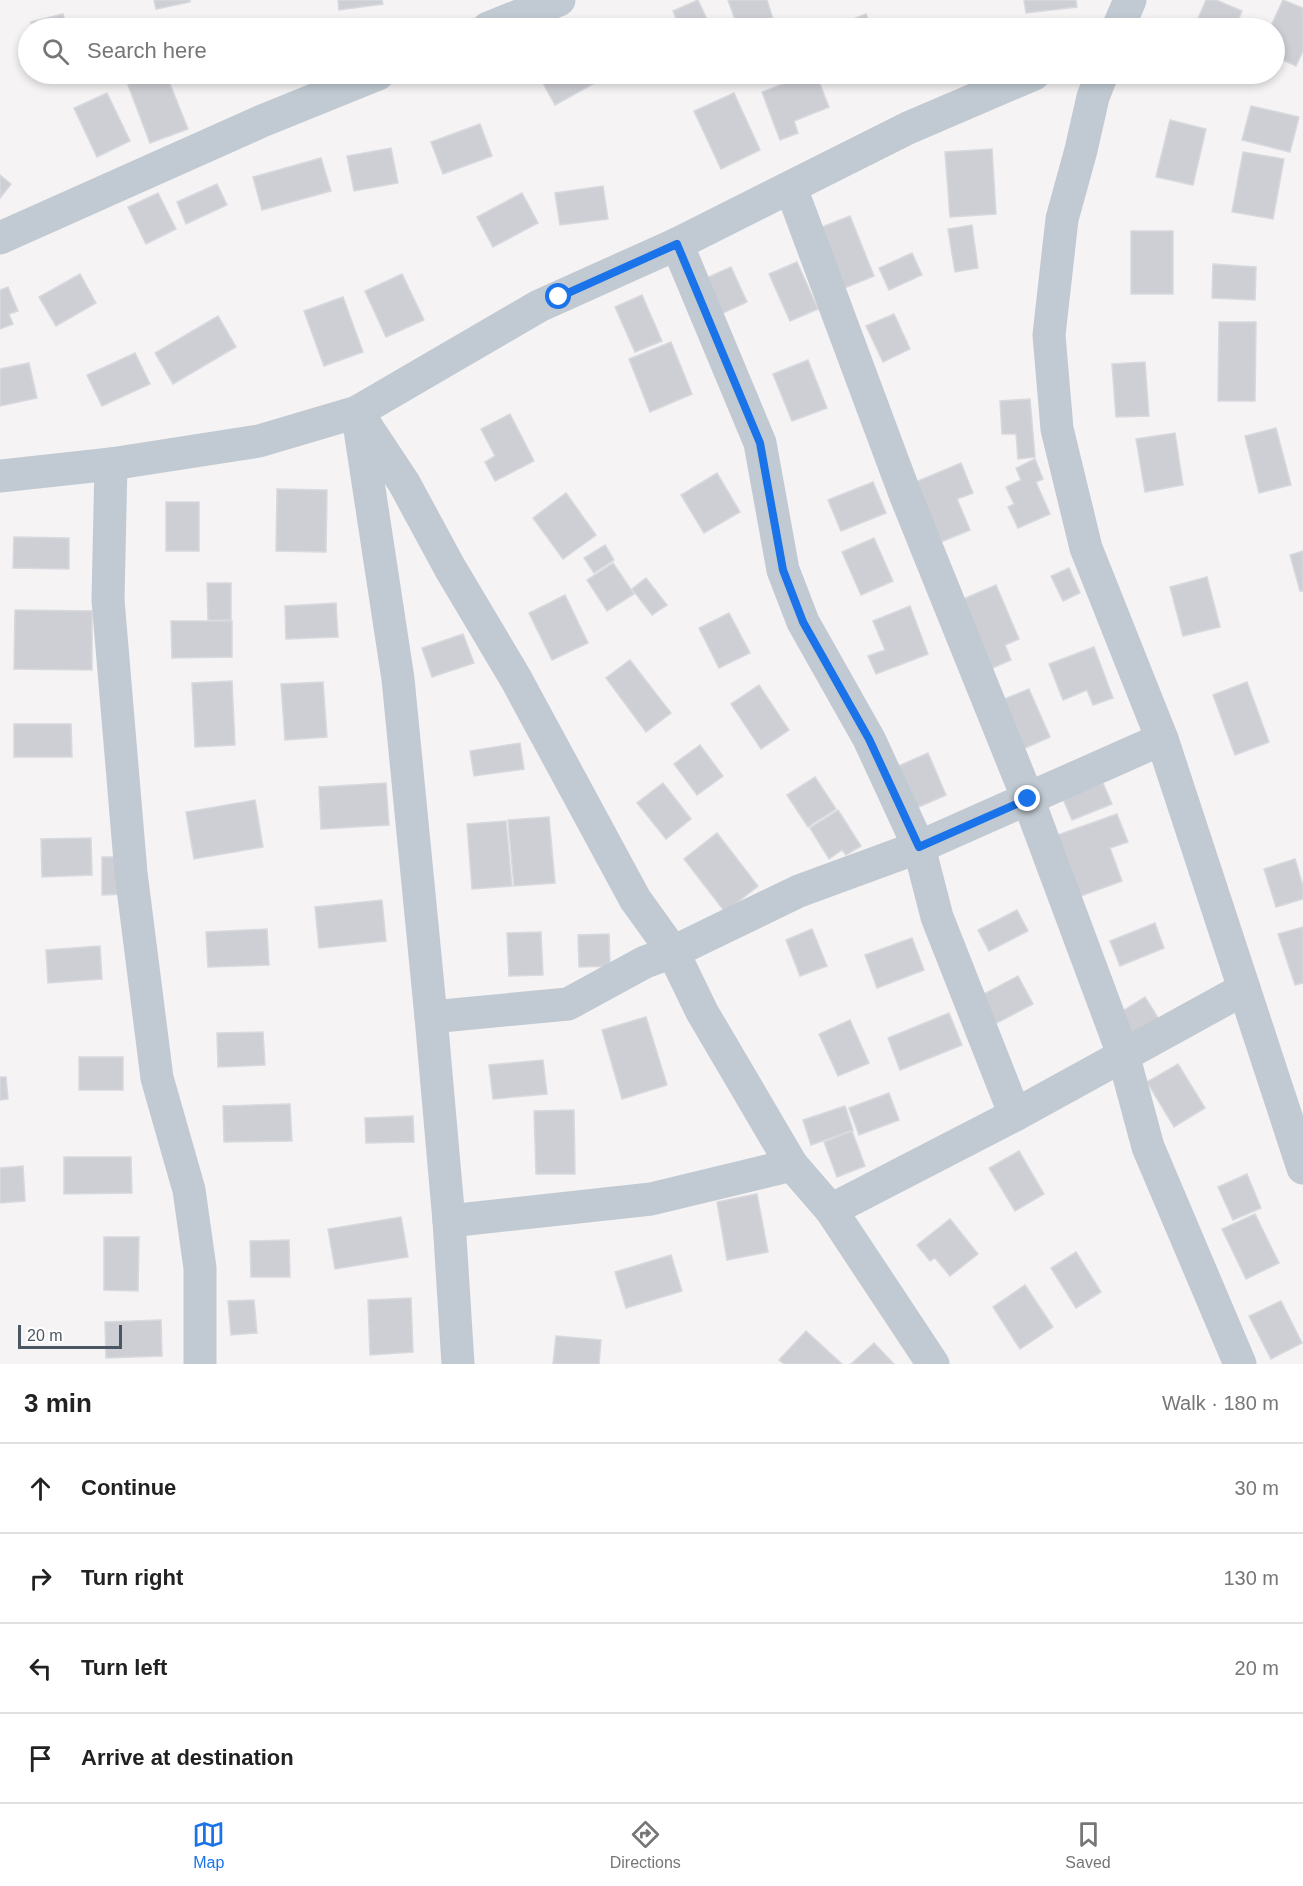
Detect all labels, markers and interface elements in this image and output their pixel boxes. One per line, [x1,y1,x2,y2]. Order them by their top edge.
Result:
search box [18,18,1285,84]
icon: search [39,35,72,68]
text: Search here [87,38,207,63]
route start [545,283,571,309]
route end [1014,785,1040,811]
scale bar [18,1322,122,1350]
text: 20 m [27,1327,63,1344]
text: 3 min [24,1388,92,1418]
text: Walk · 180 m [1162,1392,1279,1414]
icon: ahead [24,1472,57,1505]
text: Continue [81,1475,176,1500]
text: 30 m [1235,1477,1279,1499]
icon: right [24,1562,57,1595]
text: Turn right [81,1565,183,1590]
text: 130 m [1223,1567,1279,1589]
icon: left [24,1652,57,1685]
text: Turn left [81,1655,167,1680]
text: 20 m [1235,1657,1279,1679]
icon: arrive [24,1742,57,1775]
text: Arrive at destination [81,1745,294,1770]
tab: Map [192,1818,225,1872]
tab: Directions [610,1818,681,1872]
tab: Saved [1065,1818,1111,1872]

